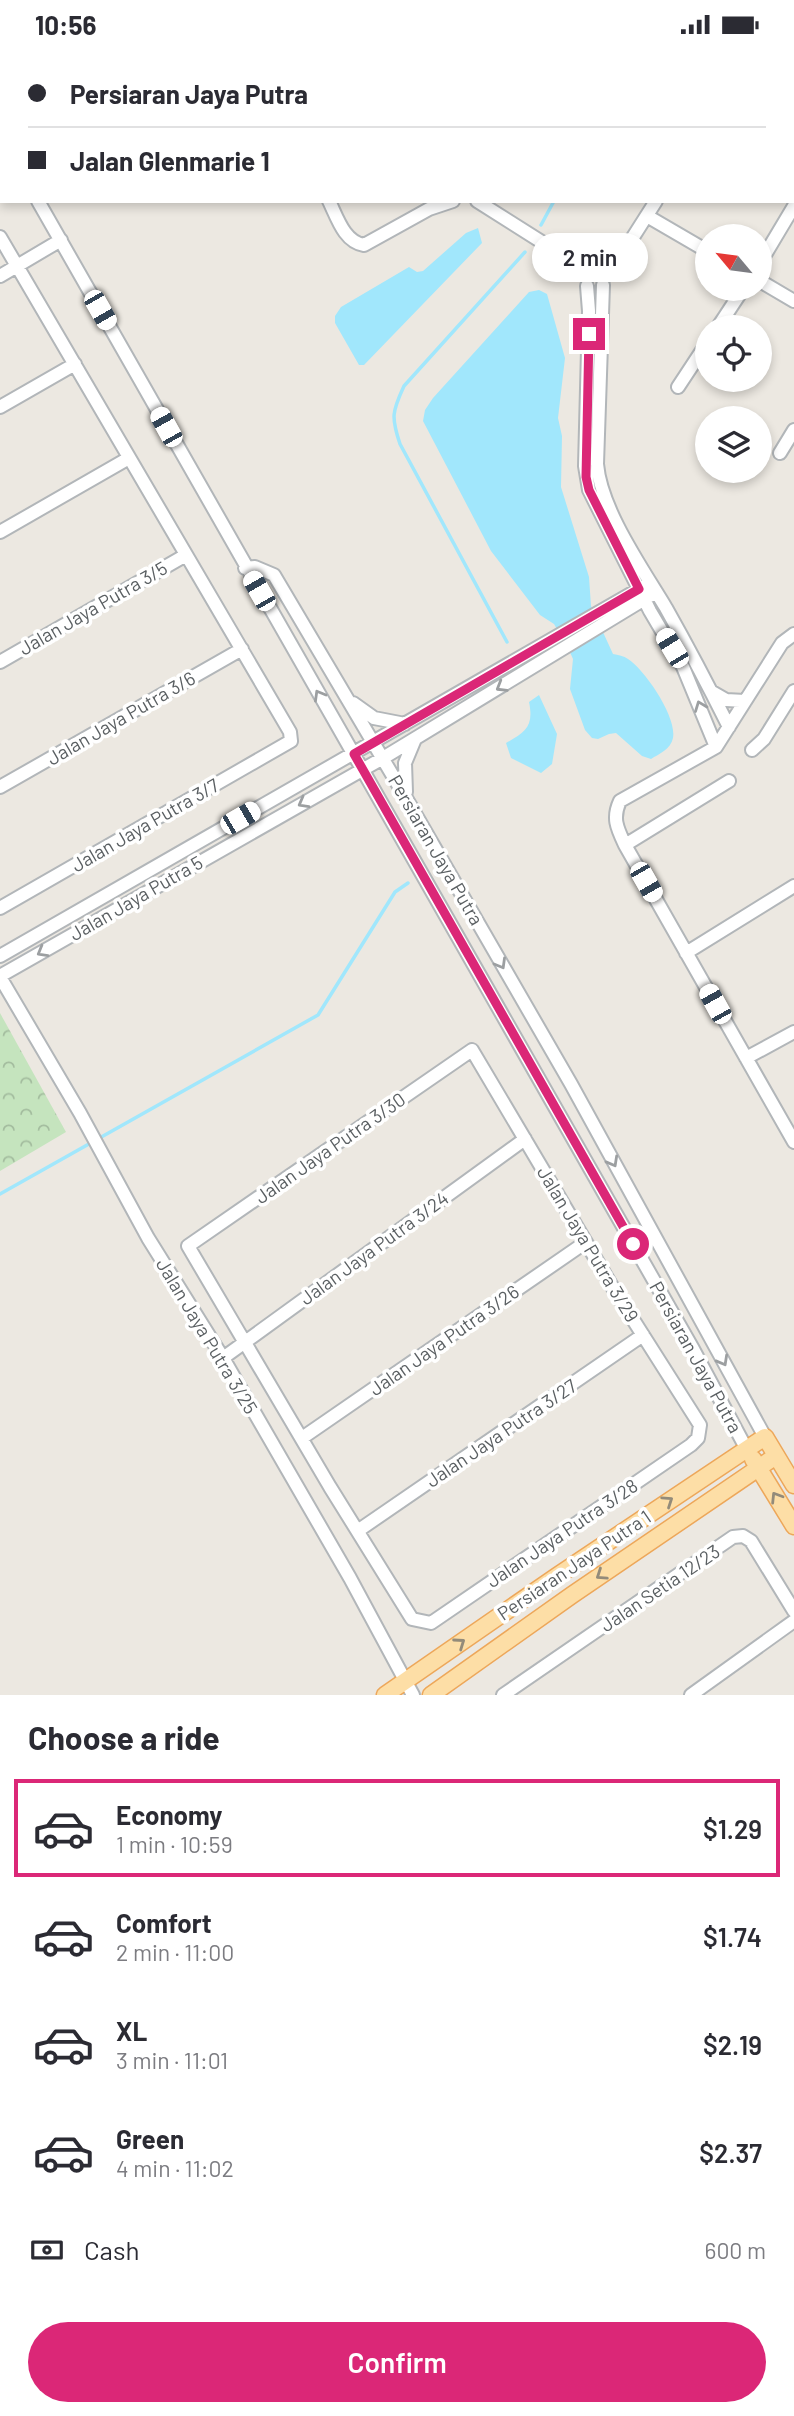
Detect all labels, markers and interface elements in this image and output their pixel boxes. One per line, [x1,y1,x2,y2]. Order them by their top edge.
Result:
text: 10:56 [35,9,96,40]
text: Persiaran Jaya Putra [70,78,308,109]
text: Jalan Glenmarie 1 [70,145,270,176]
north arrow [695,224,772,301]
map controls [695,224,772,483]
callout: 2 min [531,233,647,281]
text: 2 min [563,243,617,271]
car [81,287,120,333]
button: locate [695,315,772,392]
route end [573,318,605,350]
car [147,404,186,450]
button: layers [695,406,772,483]
street label: Jalan Jaya Putra 3/5 [15,556,171,659]
car [240,568,279,614]
car [653,625,692,671]
street label: Jalan Jaya Putra 3/6 [43,666,199,769]
one-way arrow [495,678,508,691]
one-way arrow [314,690,327,702]
one-way arrow [695,701,709,713]
street label: Persiaran Jaya Putra [384,770,489,929]
street label: Jalan Jaya Putra 3/7 [67,773,223,876]
one-way arrow [298,795,310,808]
car [217,798,264,838]
street label: Jalan Jaya Putra 5 [65,850,206,945]
car [627,859,666,905]
one-way arrow [36,944,49,957]
one-way arrow [493,956,506,969]
car [696,981,735,1027]
street label: Jalan Jaya Putra 3/30 [250,1087,409,1208]
one-way arrow [605,1154,618,1167]
street label: Jalan Jaya Putra 3/29 [533,1162,644,1326]
street label: Jalan Jaya Putra 3/24 [295,1186,453,1309]
route start [617,1228,649,1260]
street label: Jalan Jaya Putra 3/25 [152,1254,263,1418]
street label: Persiaran Jaya Putra [645,1277,748,1437]
street label: Jalan Jaya Putra 3/26 [364,1279,523,1400]
one-way arrow [715,1354,728,1366]
street label: Jalan Jaya Putra 3/27 [421,1374,580,1492]
street label: Jalan Jaya Putra 3/28 [482,1473,642,1592]
one-way arrow [772,1492,785,1505]
one-way arrow [661,1496,674,1509]
street label: Persiaran Jaya Putra 1 [493,1505,655,1625]
street label: Jalan Setia 12/23 [595,1539,724,1636]
one-way arrow [595,1567,608,1580]
one-way arrow [453,1638,466,1651]
text: Choose a ride [28,1718,220,1756]
icon: car [32,1797,95,1860]
text: Economy [116,1799,222,1830]
text: $1.29 [703,1813,762,1844]
text: 1 min · 10:59 [116,1830,233,1858]
icon: car [32,1905,95,1968]
text: Comfort [116,1907,212,1938]
text: $1.74 [703,1921,762,1952]
text: 2 min · 11:00 [116,1938,234,1966]
icon: car [32,2013,95,2076]
text: XL [116,2015,147,2046]
text: $2.19 [703,2029,762,2060]
text: 3 min · 11:01 [116,2046,228,2074]
icon: car [32,2121,95,2184]
text: Green [116,2123,184,2154]
text: $2.37 [699,2137,762,2168]
text: 4 min · 11:02 [116,2154,234,2182]
icon: cash [28,2231,66,2269]
text: Cash [84,2234,139,2265]
text: 600 m [705,2236,766,2264]
button: Confirm [28,2322,766,2402]

